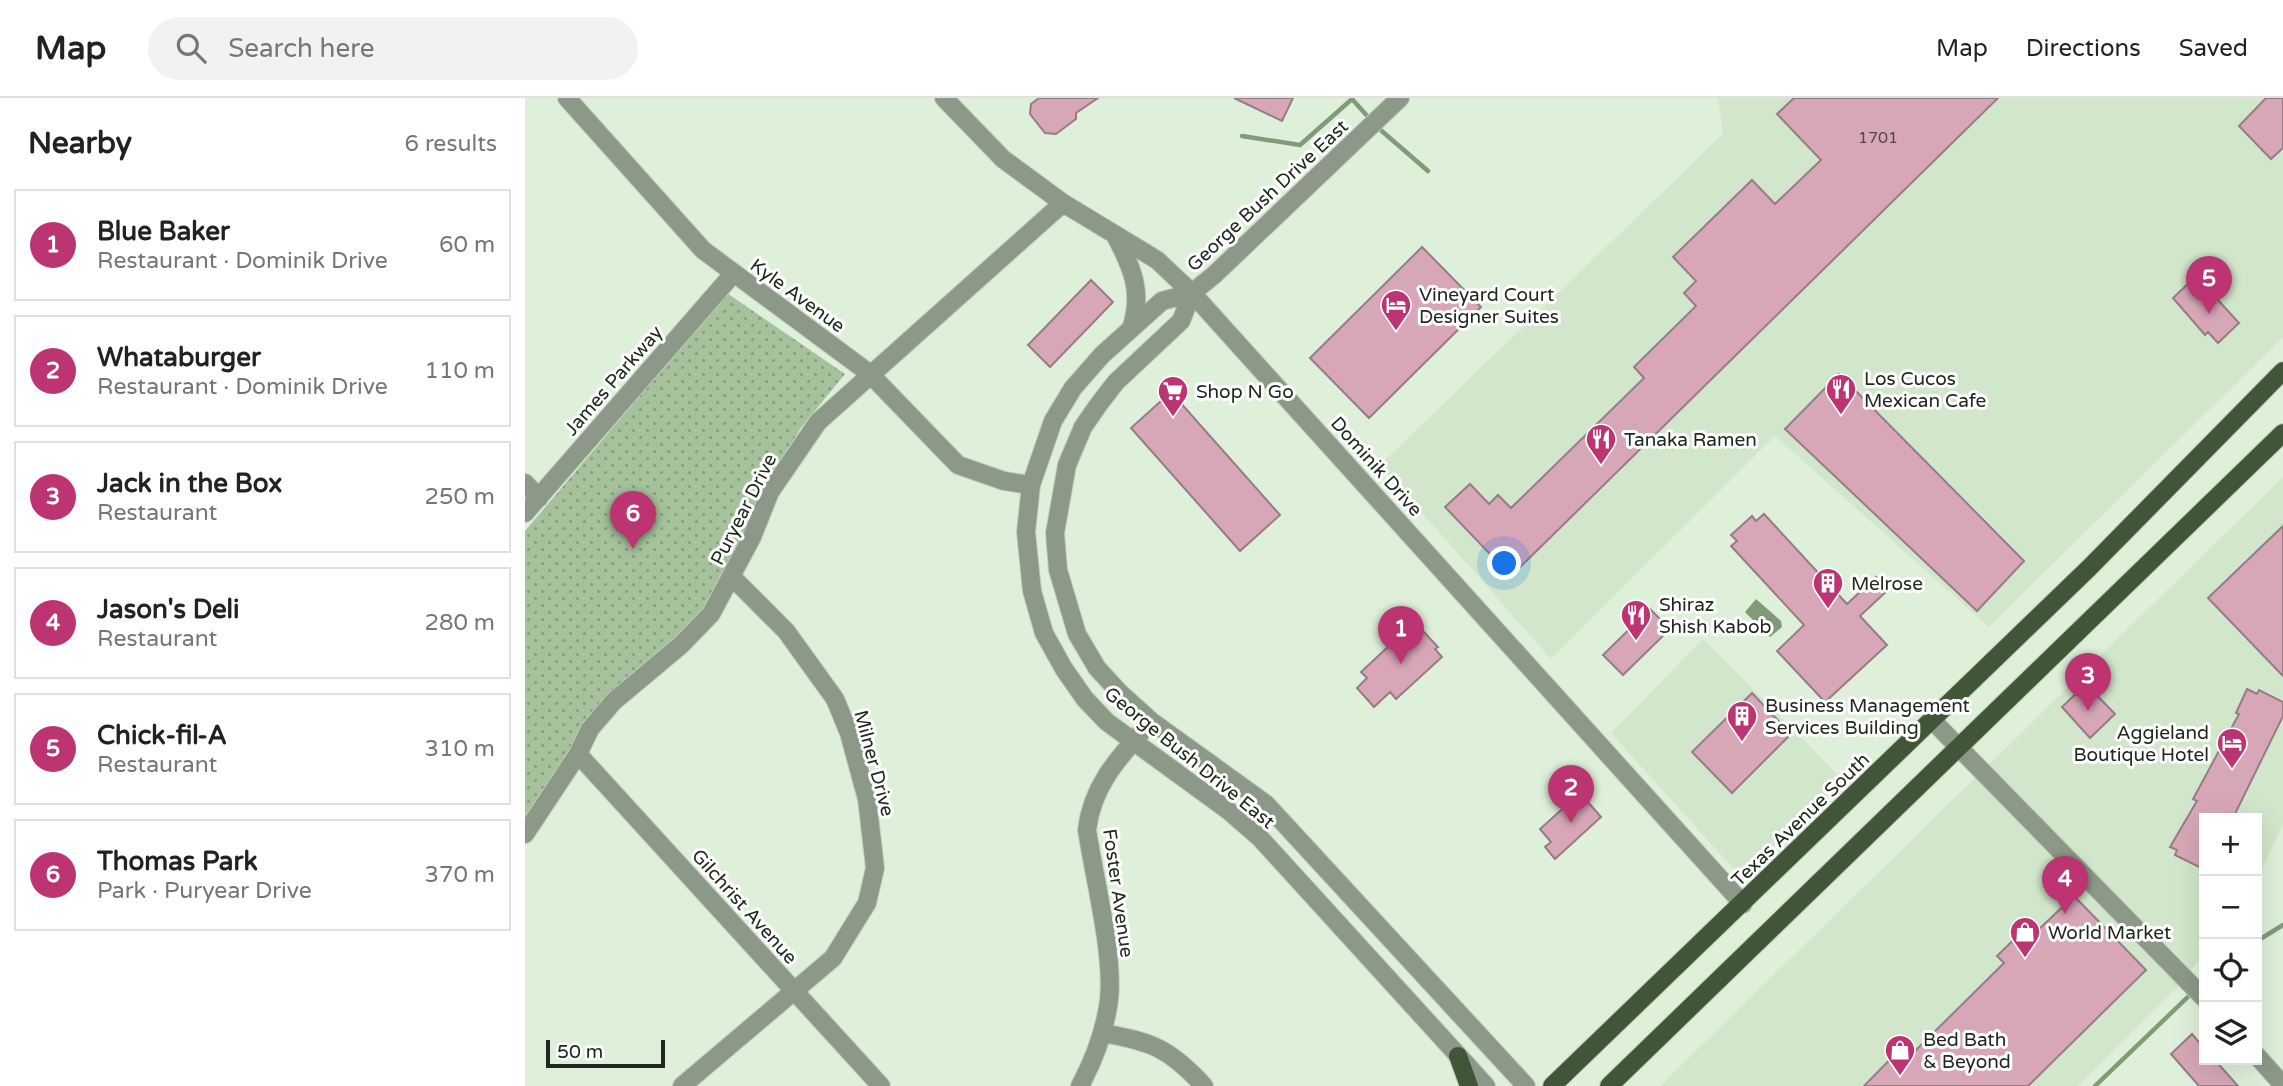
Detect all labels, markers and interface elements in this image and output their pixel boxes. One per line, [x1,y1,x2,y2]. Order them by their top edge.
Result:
search box [148,17,638,80]
text: Map [35,29,106,68]
icon: search [172,29,210,67]
text: Search here [228,33,374,64]
text: Map [1936,34,1988,63]
text: Directions [2026,34,2141,63]
text: Saved [2179,34,2248,63]
street label: George Bush Drive East [1183,115,1353,276]
text: Nearby [28,125,132,162]
house number: 1701 [1858,128,1898,148]
text: 6 results [404,130,497,158]
text: Blue Baker [97,216,230,247]
text: 1 [46,231,60,259]
text: 60 m [439,231,495,259]
text: Restaurant · Dominik Drive [97,247,388,275]
street label: Kyle Avenue [746,254,849,337]
pin: 5 [2186,256,2232,314]
place label: Vineyard Court Designer Suites [1419,284,1559,328]
hotel icon: Vineyard Court Designer Suites [1379,288,1413,332]
street label: James Parkway [560,321,667,440]
text: Whataburger [97,342,261,373]
text: 2 [46,357,60,385]
text: 110 m [425,357,495,385]
place label: Los Cucos Mexican Cafe [1864,368,1986,412]
restaurant icon: Los Cucos Mexican Cafe [1824,372,1858,416]
text: Restaurant · Dominik Drive [97,373,388,401]
supermarket icon: Shop N Go [1156,374,1190,418]
place label: Shop N Go [1196,381,1294,403]
street label: Dominik Drive [1326,412,1427,521]
restaurant icon: Tanaka Ramen [1584,422,1618,466]
place label: Tanaka Ramen [1624,429,1757,451]
street label: Puryear Drive [706,450,781,569]
text: Jack in the Box [97,468,282,499]
text: 3 [46,483,60,511]
text: 250 m [425,483,495,511]
pin: 6 [610,491,656,549]
text: Restaurant [97,499,217,527]
your location [1487,546,1521,580]
building icon: Melrose [1811,566,1845,610]
place label: Melrose [1851,573,1923,595]
text: Jason's Deli [97,594,240,625]
place label: Shiraz Shish Kabob [1659,594,1771,638]
restaurant icon: Shiraz Shish Kabob [1619,598,1653,642]
pin: 1 [1378,606,1424,664]
text: 4 [46,609,60,637]
text: 280 m [425,609,495,637]
text: Restaurant [97,625,217,653]
pin: 3 [2065,653,2111,711]
street label: George Bush Drive East [1100,682,1279,833]
place label: Business Management Services Building [1765,695,1970,739]
building icon: Business Management Services Building [1725,699,1759,743]
street label: Milner Drive [849,708,899,819]
text: Chick-fil-A [97,720,227,751]
place label: Aggieland Boutique Hotel [2073,722,2209,766]
hotel icon: Aggieland Boutique Hotel [2215,726,2249,770]
text: 5 [46,735,60,763]
text: 310 m [425,735,495,763]
street label: Texas Avenue South [1727,748,1874,891]
text: Restaurant [97,751,217,779]
pin: 2 [1548,765,1594,823]
map controls [2199,813,2262,1065]
button: + [2199,813,2262,876]
street label: Foster Avenue [1098,827,1138,959]
street label: Gilchrist Avenue [687,845,802,969]
text: Thomas Park [97,846,258,877]
pin: 4 [2042,856,2088,914]
text: 6 [46,861,60,889]
text: 370 m [425,861,495,889]
button: − [2199,876,2262,939]
text: Park · Puryear Drive [97,877,312,905]
shop icon: World Market [2008,915,2042,959]
place label: World Market [2048,922,2171,944]
button: locate [2199,939,2262,1002]
button: layers [2199,1002,2262,1065]
place label: Bed Bath & Beyond [1923,1029,2011,1073]
shop icon: Bed Bath & Beyond [1883,1033,1917,1077]
scale bar [546,1037,665,1069]
text: 50 m [557,1041,603,1063]

